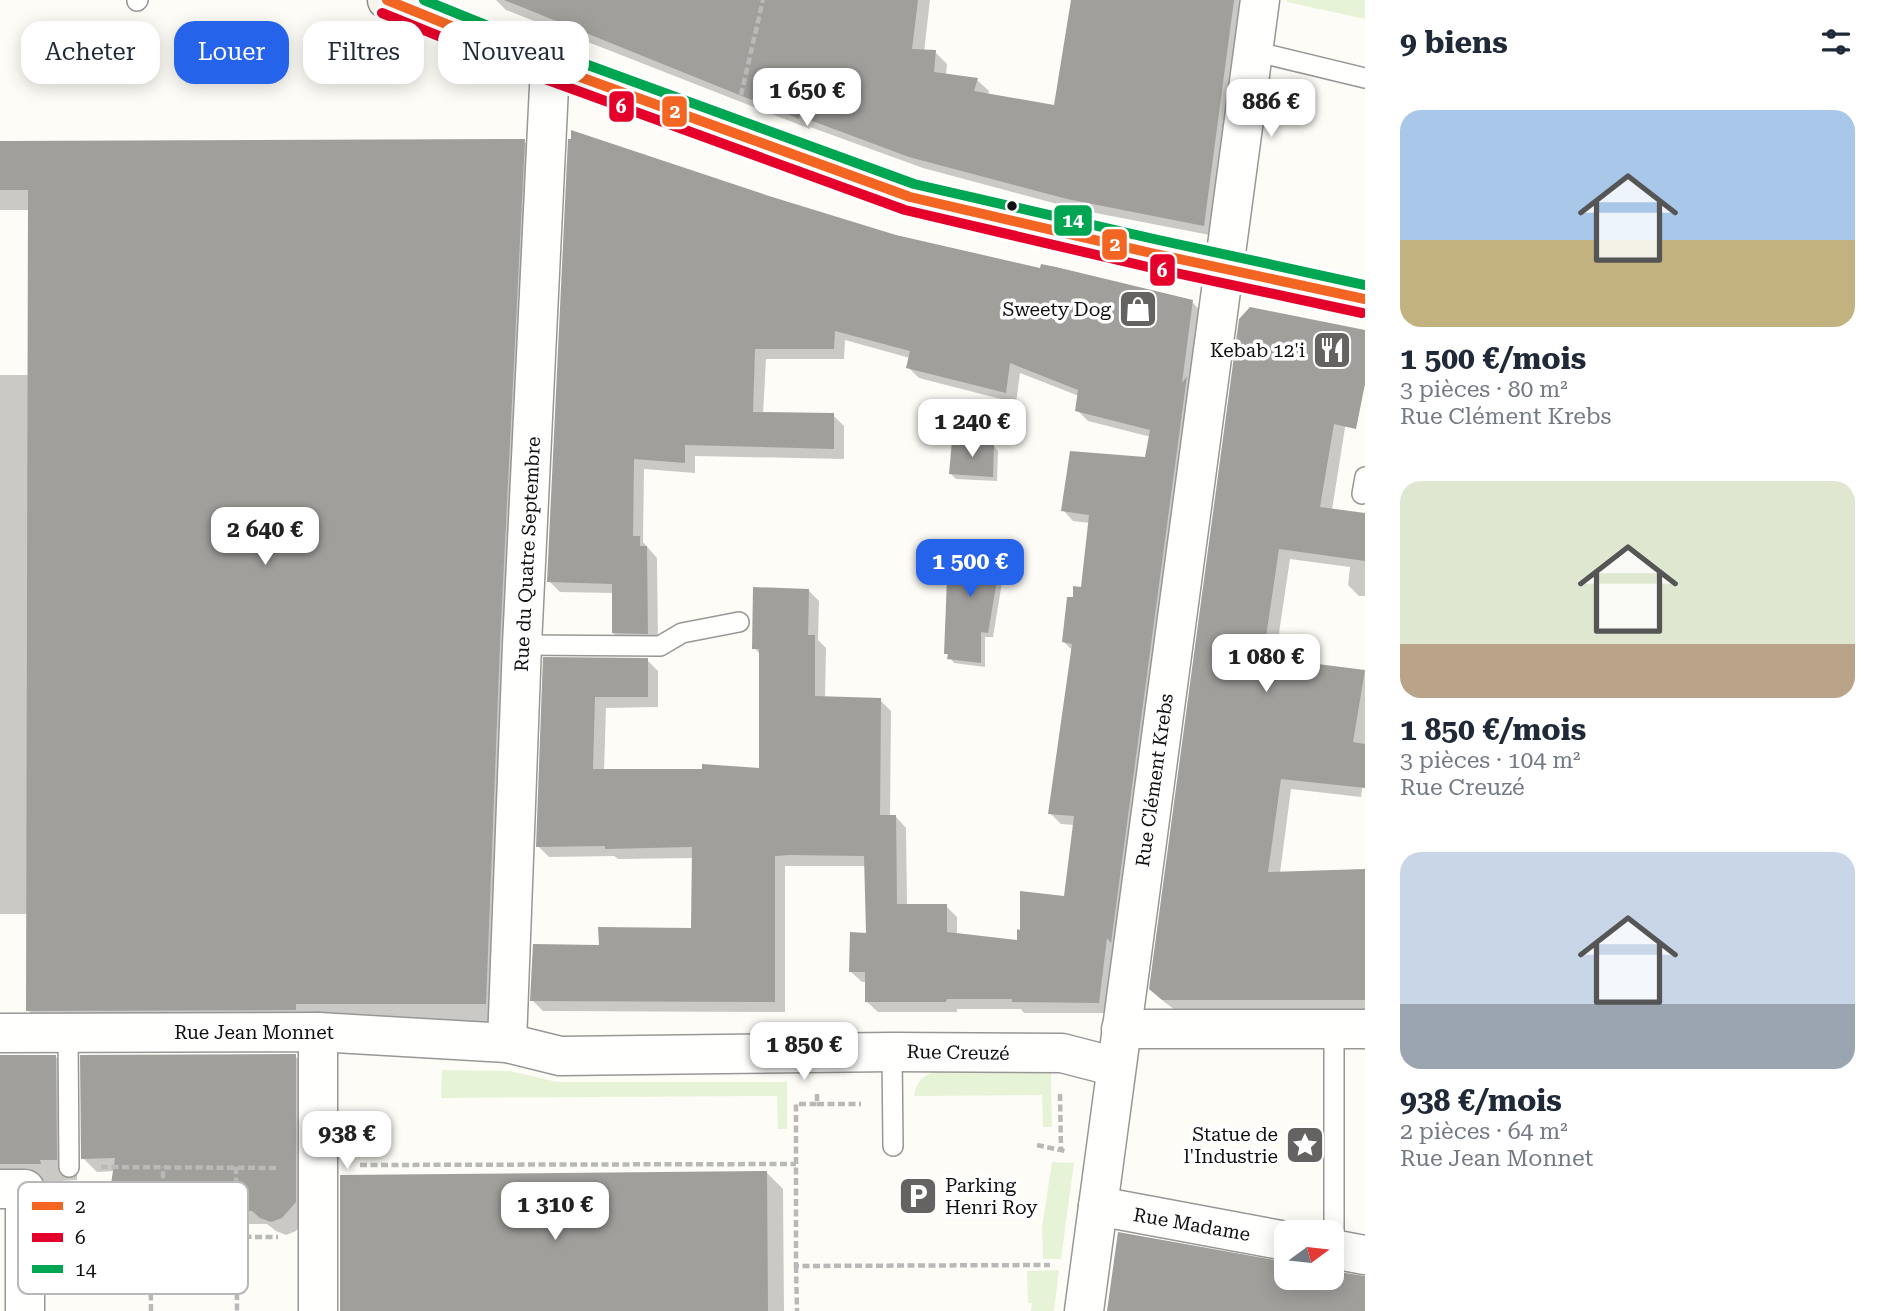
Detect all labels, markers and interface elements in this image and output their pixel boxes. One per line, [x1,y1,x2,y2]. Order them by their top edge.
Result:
chip: Acheter [21,21,160,84]
chip: Louer [174,21,289,84]
chip: Filtres [303,21,424,84]
chip: Nouveau [438,21,589,84]
icon: filters [1817,23,1855,61]
text: 9 biens [1400,25,1508,60]
pin: 1 650 € [742,68,872,128]
text: 1 650 € [769,77,845,104]
pin: 886 € [1222,80,1320,139]
text: 886 € [1242,88,1300,115]
line badge: 6 [608,90,635,123]
text: 6 [616,95,627,118]
line badge: 2 [661,95,688,128]
text: 2 [670,100,680,123]
icon: home [1565,155,1691,281]
unlabelled marker [1005,199,1019,213]
line badge: 14 [1053,204,1093,237]
text: 14 [1062,209,1084,232]
line badge: 2 [1101,228,1128,261]
text: 2 [1110,233,1120,256]
line badge: 6 [1149,253,1176,287]
text: 6 [1157,259,1168,282]
shop icon: Sweety Dog [1117,288,1159,330]
place label: Sweety Dog [1002,298,1111,321]
restaurant icon: Kebab 12'i [1311,329,1353,371]
place label: Kebab 12'i [1210,339,1305,362]
text: 1 500 €/mois [1400,341,1586,376]
text: 3 pièces · 80 m² [1400,376,1568,403]
pin: 1 240 € [907,400,1037,459]
text: Rue Clément Krebs [1400,403,1612,430]
text: 1 240 € [934,408,1010,435]
street label: Rue du Quatre Septembre [510,436,545,672]
pin: 2 640 € [200,508,330,567]
text: 2 640 € [227,516,303,543]
icon: home [1565,526,1691,652]
pin: 1 500 € [905,540,1035,599]
text: 1 500 € [932,548,1008,575]
pin: 1 080 € [1201,634,1331,694]
text: 1 080 € [1228,643,1304,670]
street label: Rue Clément Krebs [1131,692,1178,868]
text: 1 850 €/mois [1400,712,1586,747]
text: 3 pièces · 104 m² [1400,747,1581,774]
text: Rue Creuzé [1400,774,1525,801]
icon: home [1565,897,1691,1023]
street label: Rue Jean Monnet [174,1021,334,1044]
pin: 1 850 € [739,1023,869,1082]
text: 1 850 € [766,1031,842,1058]
street label: Rue Creuzé [906,1040,1010,1065]
text: 938 €/mois [1400,1083,1562,1118]
pin: 938 € [298,1112,396,1171]
text: 2 pièces · 64 m² [1400,1118,1568,1145]
text: 938 € [318,1120,376,1147]
place label: Statue de l'Industrie [1184,1123,1278,1168]
place icon: Statue de l'Industrie [1284,1124,1326,1166]
text: Rue Jean Monnet [1400,1145,1593,1172]
place label: Parking Henri Roy [945,1174,1038,1219]
parking icon: Parking Henri Roy [897,1175,939,1217]
legend [18,1182,248,1294]
pin: 1 310 € [490,1182,620,1242]
text: 1 310 € [517,1191,593,1218]
text: 2 [75,1195,86,1218]
street label: Rue Madame [1132,1203,1252,1246]
north arrow [1274,1220,1344,1290]
map controls [1274,1220,1344,1290]
text: 6 [75,1226,86,1249]
text: 14 [75,1258,97,1281]

